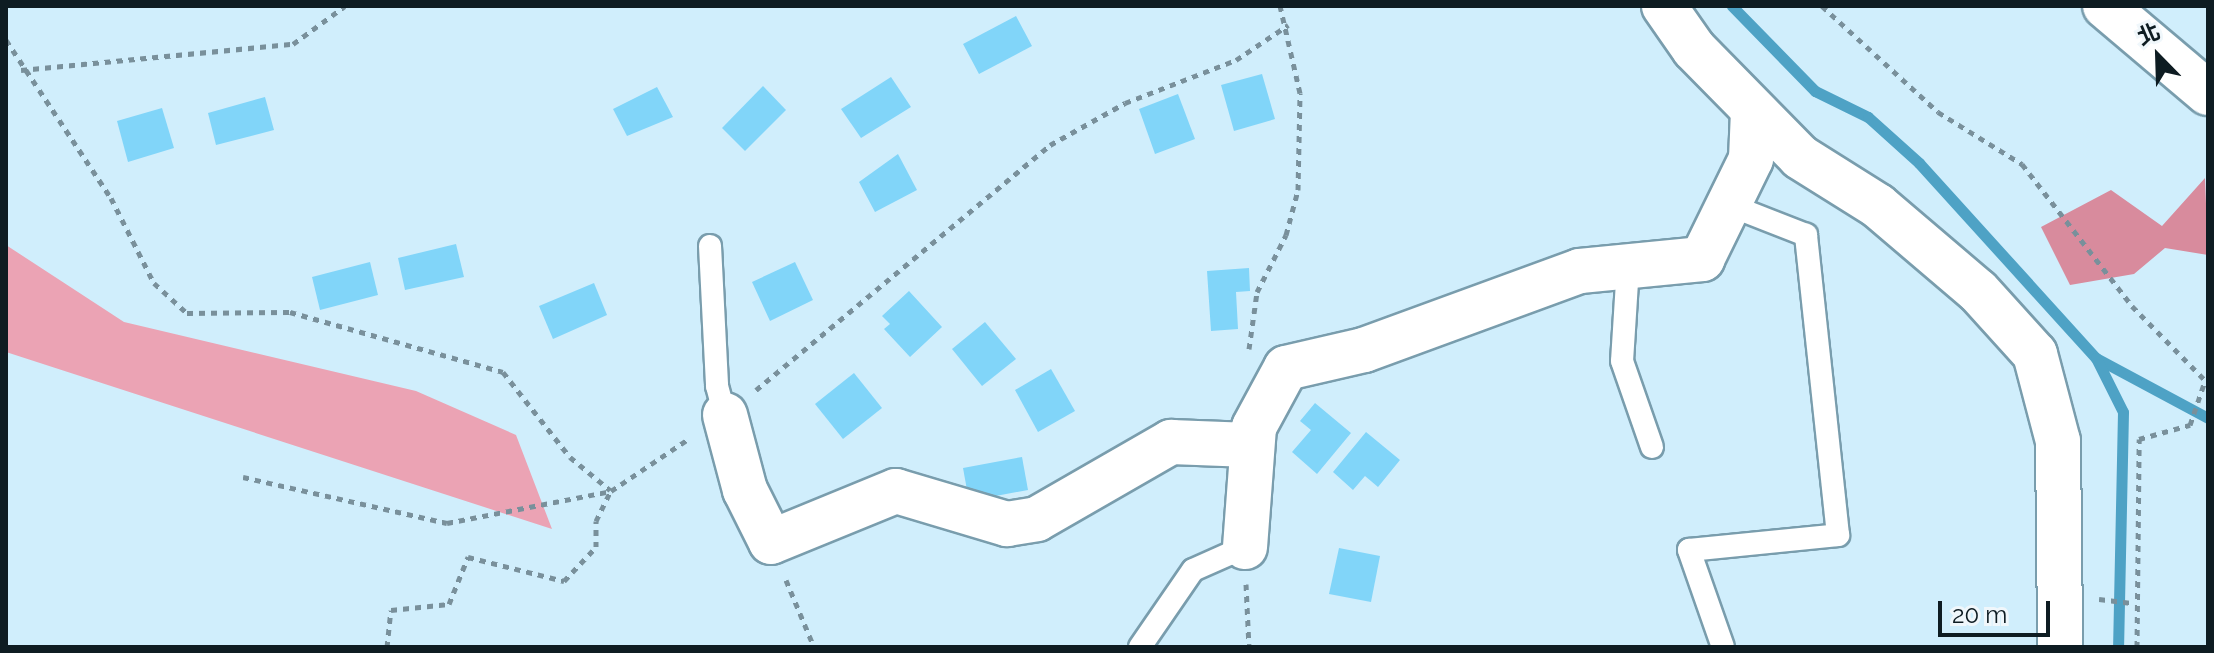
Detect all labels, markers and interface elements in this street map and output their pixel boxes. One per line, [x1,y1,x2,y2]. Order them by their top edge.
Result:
north arrow [2118,16,2198,96]
text: 北 [2133,18,2164,50]
scale bar [1942,585,2054,635]
text: 20 m [1952,600,2007,629]

